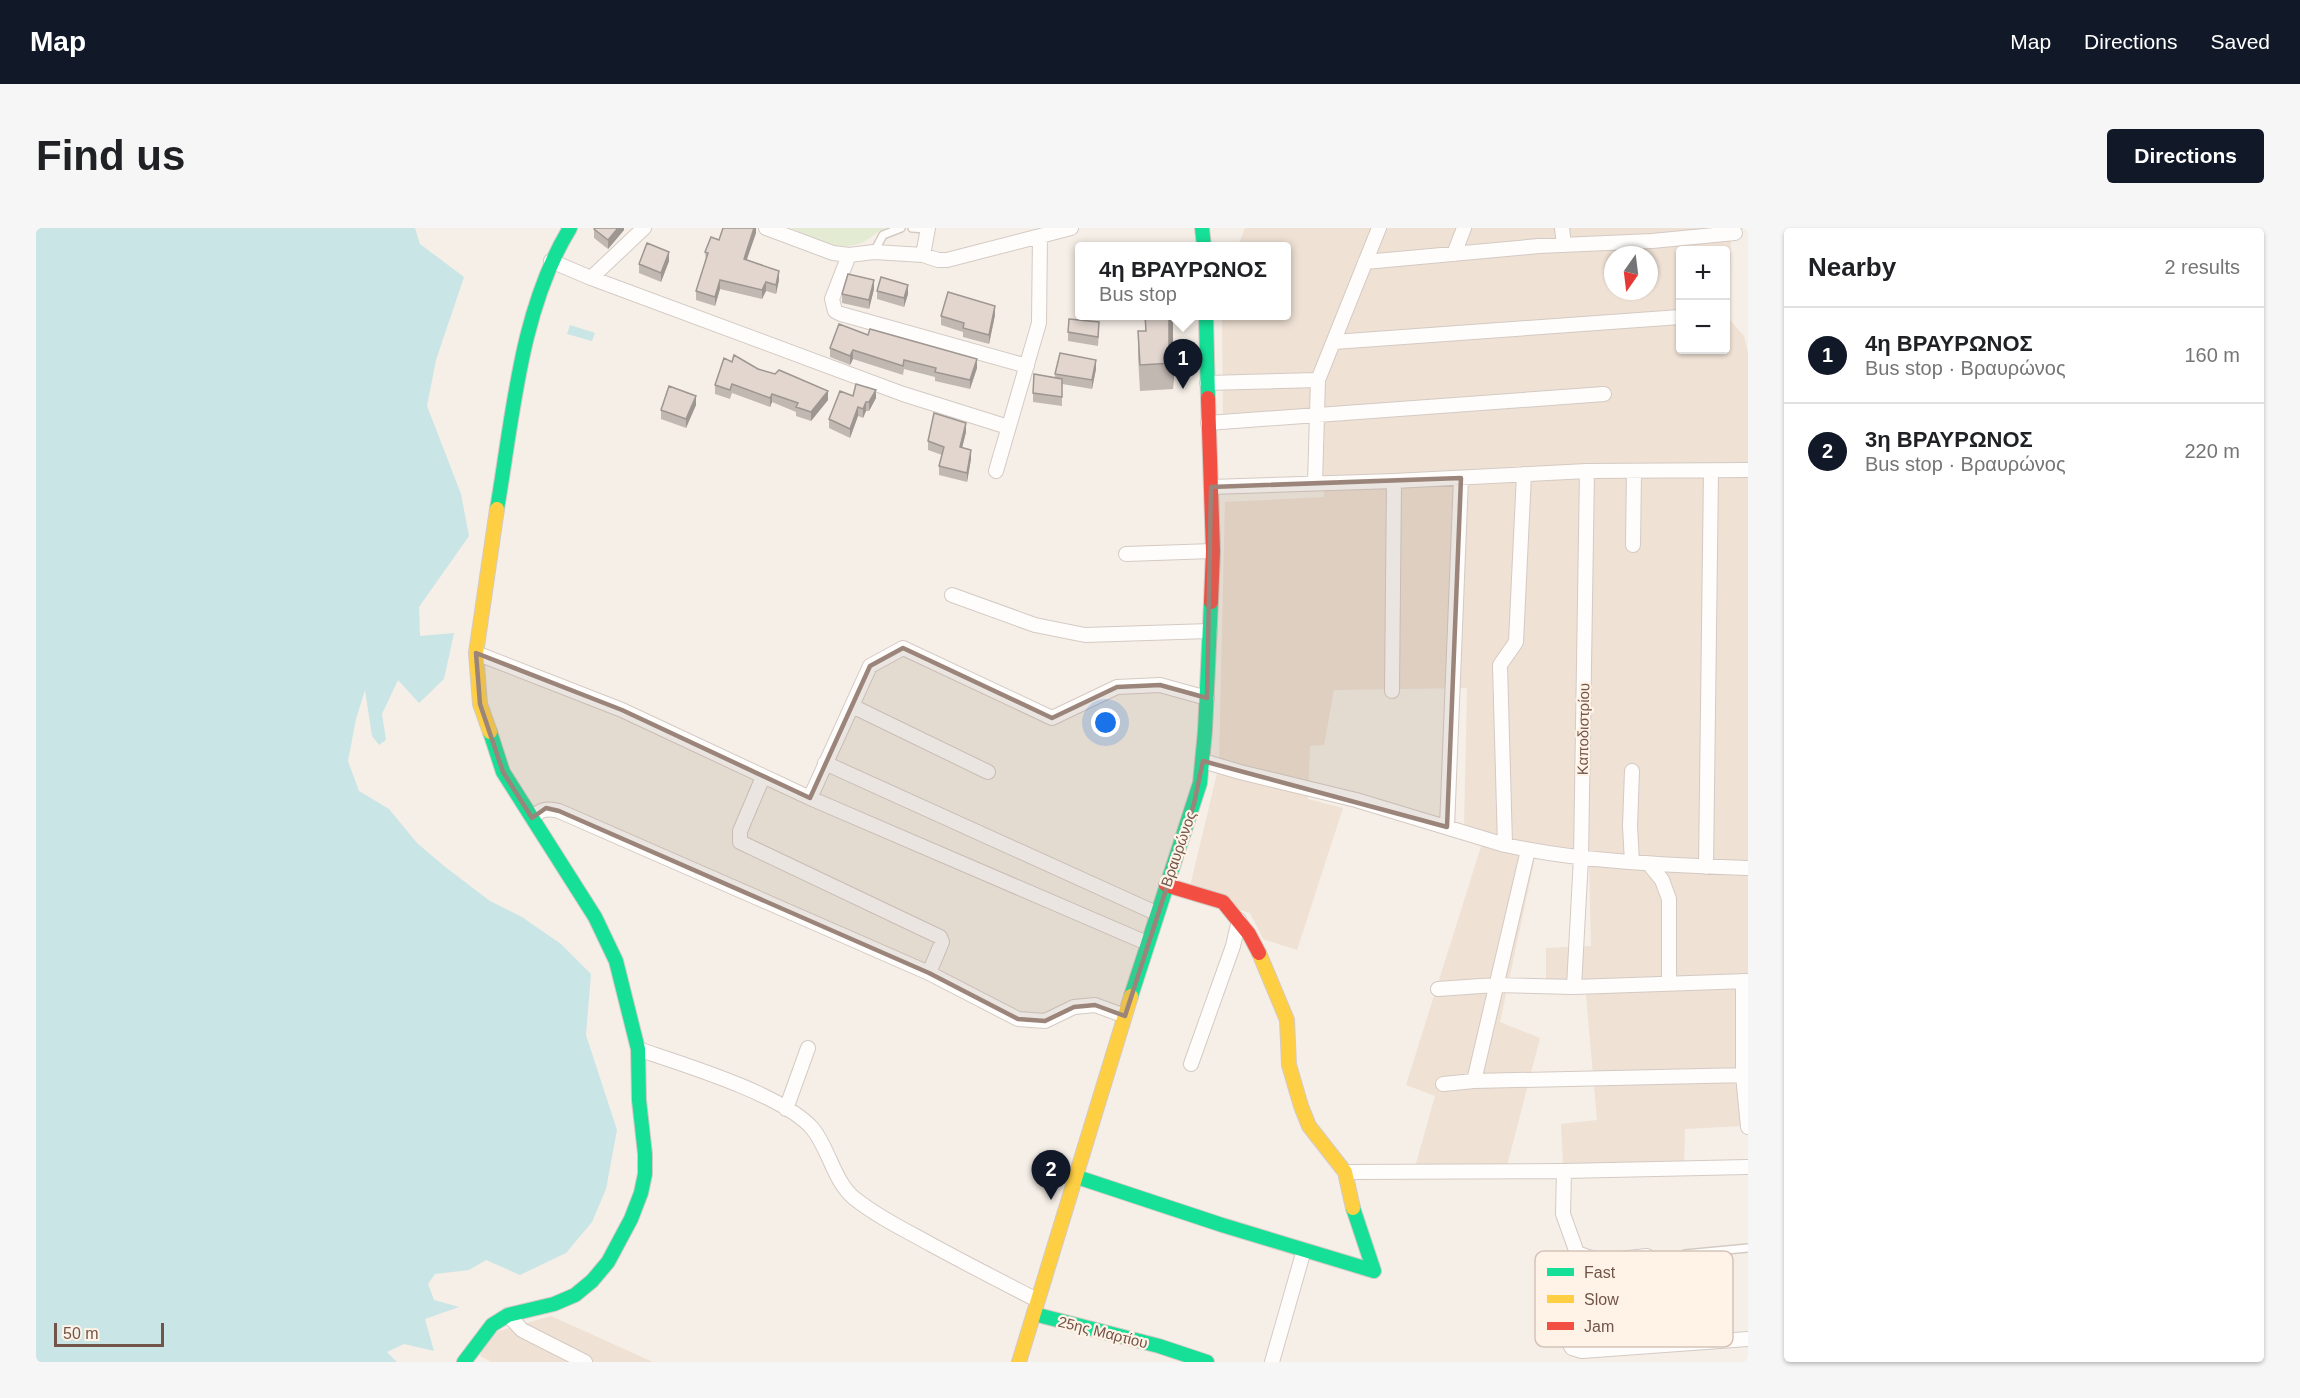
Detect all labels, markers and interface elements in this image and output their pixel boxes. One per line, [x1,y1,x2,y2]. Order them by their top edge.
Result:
text: Map [30,26,86,57]
text: Map [2010,30,2051,53]
text: Directions [2084,30,2177,53]
text: Saved [2210,30,2270,53]
button: Directions [2107,129,2264,183]
text: Find us [36,132,185,179]
popup [1075,242,1291,320]
north arrow [1604,246,1658,300]
map controls [1676,246,1730,354]
button: + [1676,246,1730,300]
text: Nearby [1808,252,1896,282]
text: 2 results [2164,256,2240,278]
text: 4η ΒΡΑΥΡΩΝΟΣ [1099,257,1267,282]
text: Bus stop [1099,283,1177,305]
button: − [1676,300,1730,354]
text: 4η ΒΡΑΥΡΩΝΟΣ [1865,331,2033,356]
pin: 1 [1164,340,1202,389]
text: 1 [1822,344,1833,366]
text: 160 m [2184,344,2240,366]
text: Bus stop · Βραυρώνος [1865,357,2066,379]
text: 3η ΒΡΑΥΡΩΝΟΣ [1865,427,2033,452]
text: 2 [1822,440,1833,462]
text: 220 m [2184,440,2240,462]
text: Bus stop · Βραυρώνος [1865,453,2066,475]
street label: Καποδιστρίου [1574,683,1592,775]
your location [1091,708,1120,737]
street label: Βραυρώνος [1157,809,1199,889]
pin: 2 [1032,1150,1070,1200]
legend [1535,1251,1733,1347]
text: Fast [1584,1264,1616,1281]
text: Slow [1584,1291,1619,1308]
street label: 25ης Μαρτίου [1056,1313,1150,1351]
text: Jam [1584,1318,1614,1335]
scale bar [54,1320,164,1348]
text: 50 m [63,1325,99,1342]

